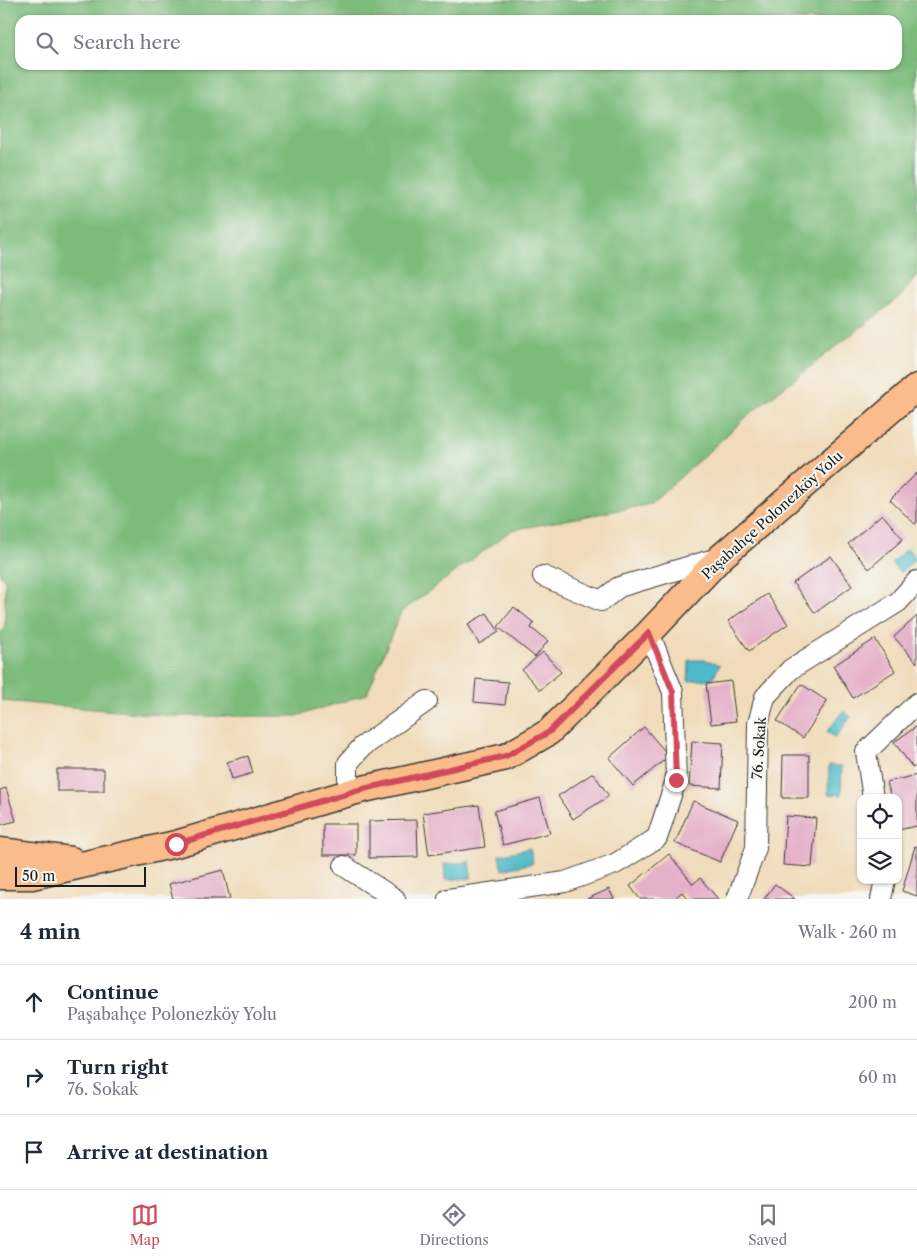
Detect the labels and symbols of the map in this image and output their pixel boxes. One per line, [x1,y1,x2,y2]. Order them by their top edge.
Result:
street label: Paşabahçe Polonezköy Yolu [698,447,847,583]
street label: 76. Sokak [748,715,770,780]
route end [665,769,688,792]
route start [165,833,188,856]
scale bar [15,864,146,887]

